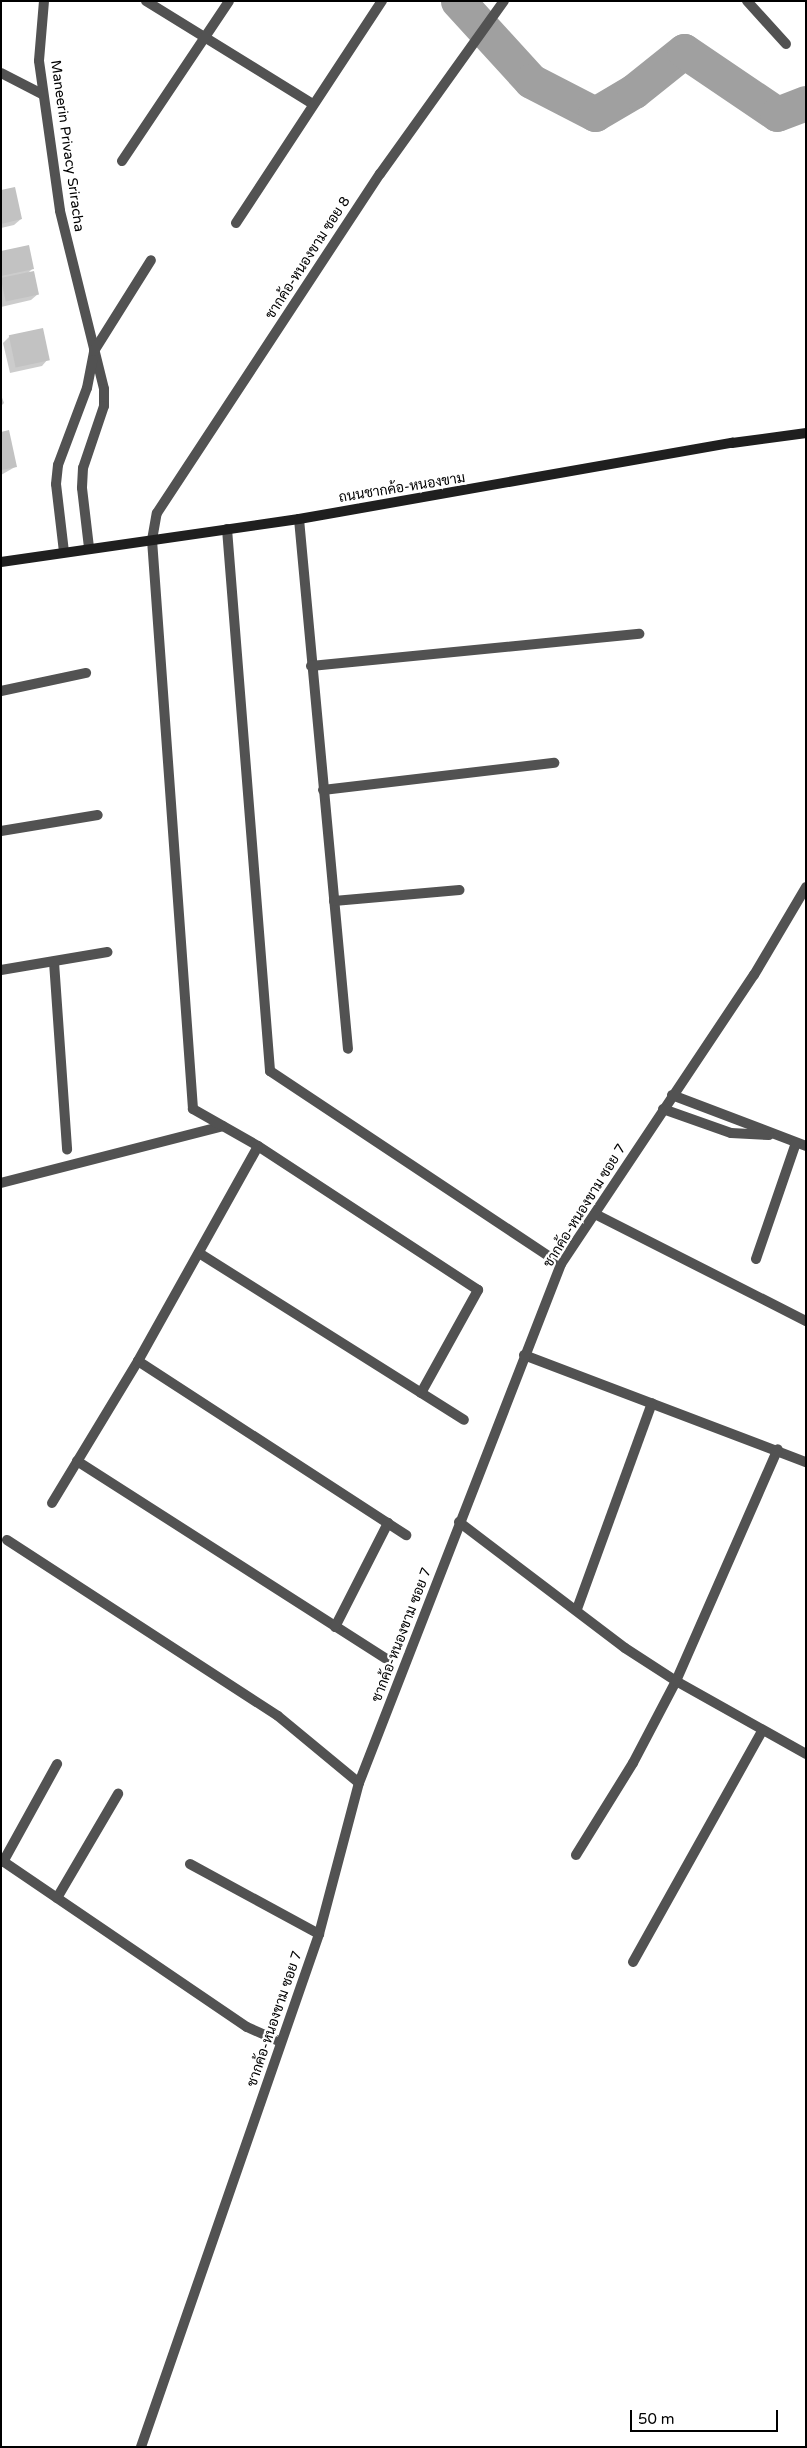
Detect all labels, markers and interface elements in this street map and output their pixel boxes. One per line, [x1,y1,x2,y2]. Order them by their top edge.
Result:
street label: Maneerin Privacy Sriracha [47,59,87,233]
street label: ชากค้อ-หนองขาม ซอย 8 [262,194,354,322]
street label: ถนนชากค้อ-หนองขาม [338,470,466,506]
street label: ชากค้อ-หนองขาม ซอย 7 [540,1141,630,1271]
street label: ชากค้อ-หนองขาม ซอย 7 [369,1565,435,1705]
street label: ชากค้อ-หนองขาม ซอย 7 [244,1949,306,2089]
scale bar [632,2400,780,2432]
text: 50 m [638,2410,675,2428]

